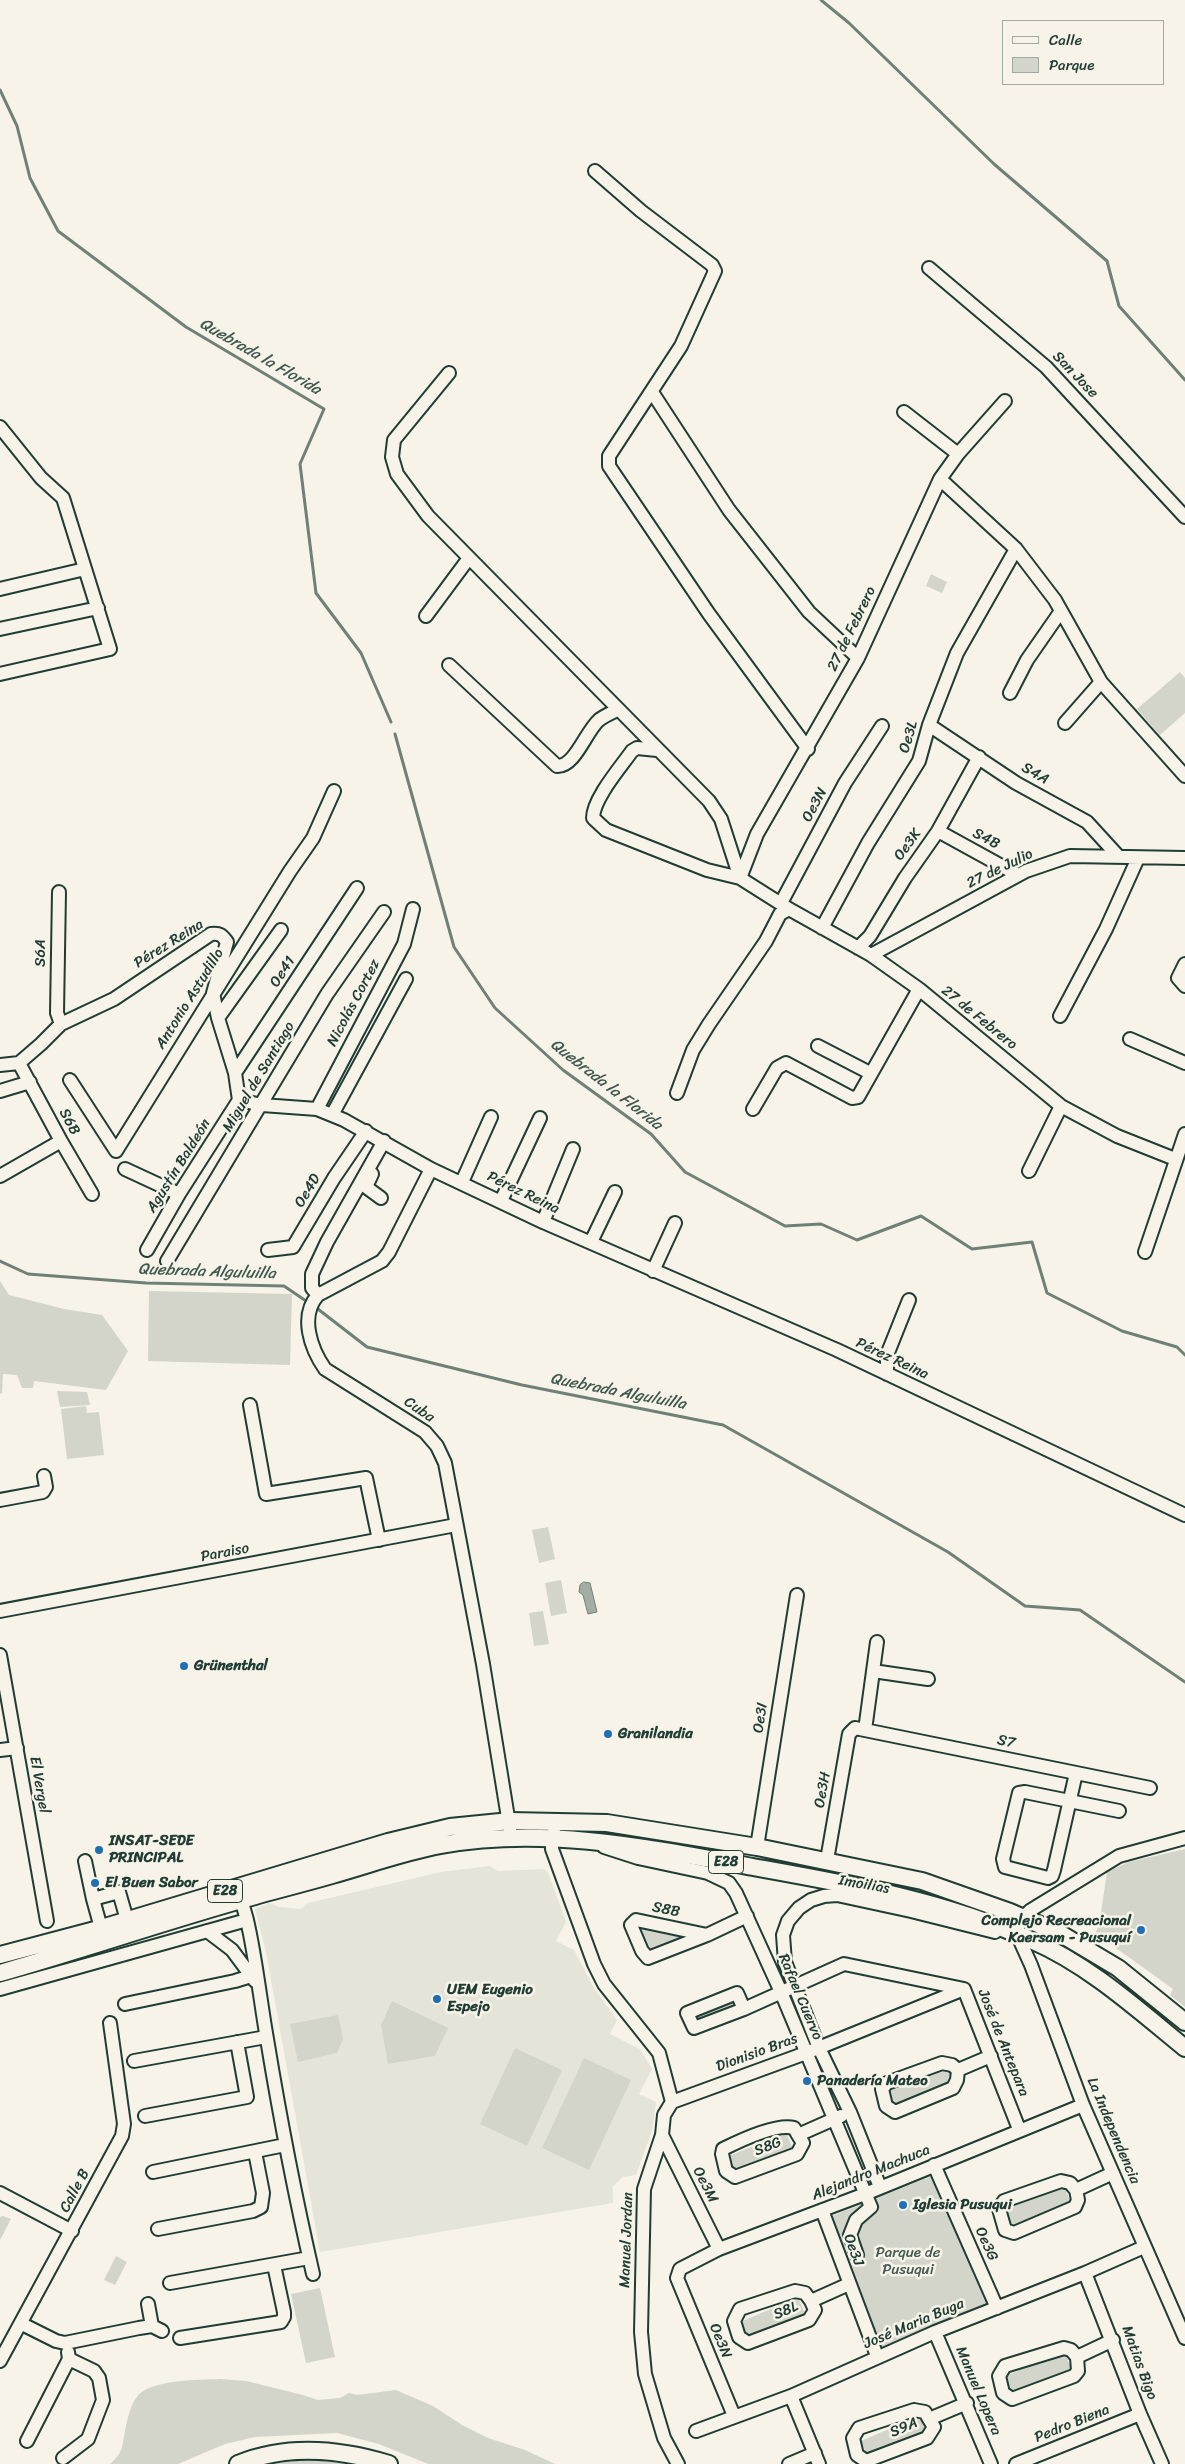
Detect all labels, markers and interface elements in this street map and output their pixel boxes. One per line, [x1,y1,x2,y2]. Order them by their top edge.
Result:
legend [1002,20,1165,85]
text: Calle [1049,27,1082,53]
text: Parque [1049,52,1094,78]
water label: Quebrada la Florida [196,314,324,400]
street label: San Jose [1048,348,1102,402]
street label: 27 de Febrero [824,584,880,674]
street label: Oe3L [896,719,922,755]
street label: S4A [1018,759,1052,789]
street label: Oe3N [799,785,831,825]
street label: S4B [969,824,1003,854]
street label: Oe3K [890,826,926,864]
street label: 27 de Julio [964,845,1036,893]
street label: Pérez Reina [131,916,207,972]
street label: S6A [32,939,50,967]
street label: Antonio Astudillo [152,945,228,1053]
street label: Oe41 [266,953,300,991]
street label: Nicolás Cortez [324,956,384,1050]
street label: 27 de Febrero [938,982,1020,1054]
street label: Miguel de Santiago [219,1019,299,1135]
water label: Quebrada la Florida [546,1035,666,1135]
street label: S6B [55,1106,83,1138]
street label: Agustín Baldeón [143,1116,215,1216]
street label: Pérez Reina [484,1168,562,1218]
street label: Oe4D [291,1171,325,1211]
water label: Quebrada Alguluilla [138,1260,276,1284]
street label: Pérez Reina [853,1334,931,1384]
water label: Quebrada Alguluilla [549,1369,687,1415]
street label: Cuba [400,1393,438,1427]
street label: Paraiso [199,1539,251,1567]
place label: Grünenthal [194,1657,268,1675]
marker: Grünenthal [178,1660,190,1672]
street label: Oe3I [750,1702,772,1734]
place label: Granilandia [618,1725,693,1743]
marker: Granilandia [602,1728,614,1740]
street label: S7 [995,1731,1017,1753]
street label: El Vergel [25,1755,53,1815]
street label: Oe3H [811,1771,835,1809]
place label: INSAT-SEDE PRINCIPAL [109,1832,194,1867]
marker: INSAT-SEDE PRINCIPAL [93,1844,105,1856]
road number: E28 [708,1850,744,1874]
street label: Imoilias [837,1872,891,1898]
place label: El Buen Sabor [105,1874,198,1892]
marker: El Buen Sabor [89,1877,101,1889]
road number: E28 [208,1880,242,1902]
street label: S8B [650,1898,682,1922]
place label: Complejo Recreacional Kaersam - Pusuquí [982,1912,1131,1947]
marker: Complejo Recreacional Kaersam - Pusuquí [1135,1924,1147,1936]
street label: Rafael Cuervo [774,1951,826,2043]
place label: UEM Eugenio Espejo [447,1981,533,2016]
street label: José de Antepara [973,1987,1033,2099]
marker: UEM Eugenio Espejo [431,1993,443,2005]
street label: Dionisio Bras [714,2030,800,2076]
place label: Panadería Mateo [817,2072,928,2090]
marker: Panadería Mateo [801,2075,813,2087]
street label: La Independencia [1082,2075,1144,2187]
street label: S8G [752,2134,784,2160]
street label: Alejandro Machuca [809,2141,933,2205]
street label: Oe3M [688,2164,722,2206]
street label: Calle B [56,2166,94,2216]
street label: Manuel Jordan [616,2192,638,2288]
place label: Iglesia Pusuqui [913,2196,1012,2214]
marker: Iglesia Pusuqui [897,2199,909,2211]
street label: Oe3G [971,2224,1001,2264]
street label: Oe3J [839,2232,867,2268]
park label: Parque de Pusuqui [876,2244,940,2279]
street label: José Maria Buga [861,2295,967,2353]
street label: S8L [771,2298,801,2324]
street label: Oe3N [705,2321,735,2361]
street label: Matias Bigo [1117,2323,1161,2403]
street label: Manuel Lopera [951,2344,1005,2438]
street label: Pedro Biena [1032,2401,1112,2447]
street label: S9A [887,2414,921,2442]

